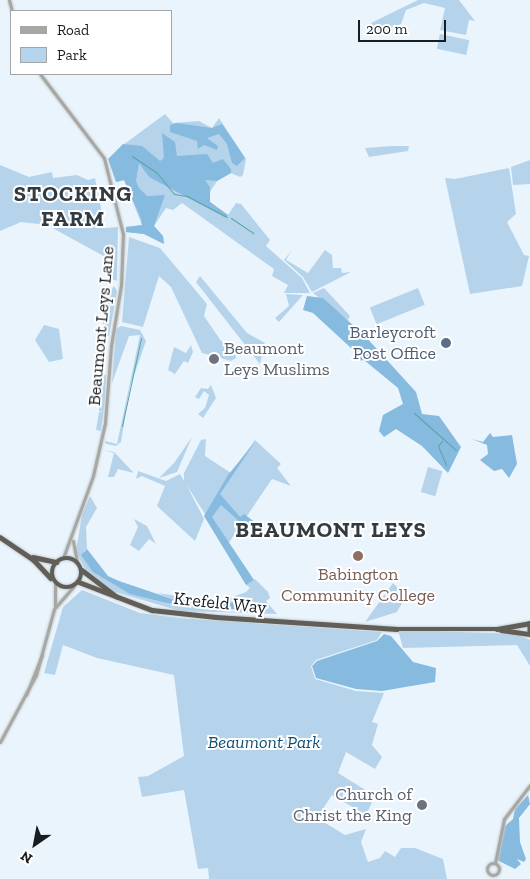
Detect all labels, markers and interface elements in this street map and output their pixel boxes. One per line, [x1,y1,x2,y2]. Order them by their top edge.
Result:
legend [10,10,172,75]
scale bar [360,10,448,42]
text: 200 m [366,20,407,38]
text: Road [57,21,89,39]
text: Park [57,46,87,64]
district label: STOCKING FARM [13,180,133,232]
street label: Beaumont Leys Lane [83,245,119,407]
place label: Barleycroft Post Office [350,322,436,364]
marker: Barleycroft Post Office [440,337,452,349]
place label: Beaumont Leys Muslims [224,338,330,380]
marker: Beaumont Leys Muslims [208,353,220,365]
district label: BEAUMONT LEYS [234,517,428,543]
marker: Babington Community College [352,550,364,562]
place label: Babington Community College [281,564,435,606]
street label: Krefeld Way [172,587,268,619]
park label: Beaumont Park [208,731,320,753]
place label: Church of Christ the King [293,784,412,826]
marker: Church of Christ the King [416,799,428,811]
north arrow [10,819,60,869]
text: N [17,847,36,867]

